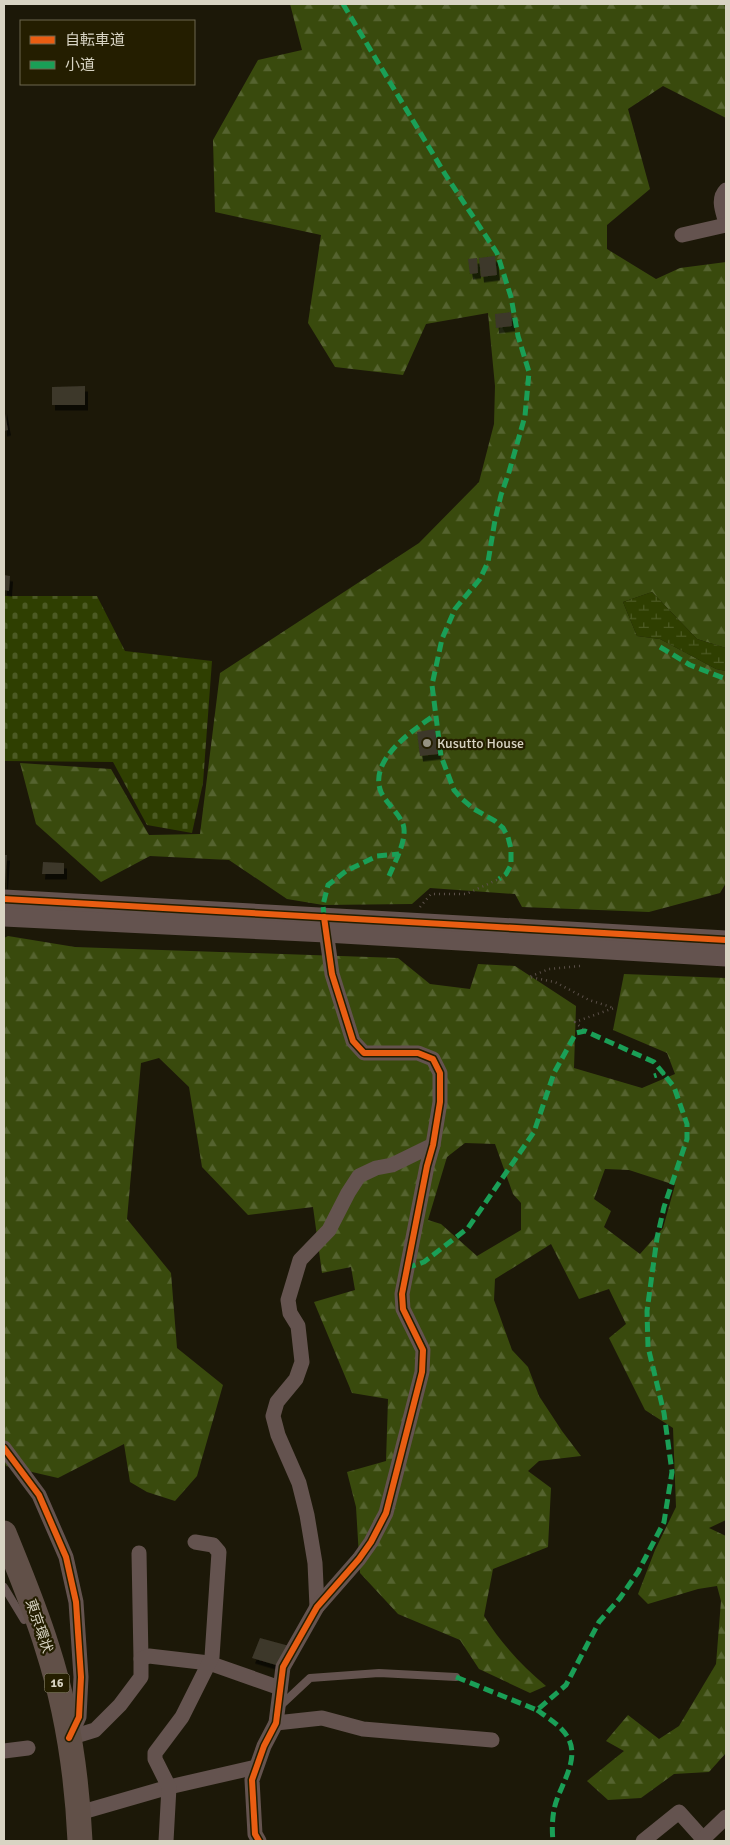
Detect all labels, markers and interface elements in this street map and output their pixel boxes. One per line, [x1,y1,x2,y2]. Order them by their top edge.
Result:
legend [20,20,195,85]
text: 自転車道 [65,31,125,49]
text: 小道 [65,56,95,74]
place label: Kusutto House [437,735,524,752]
marker: Kusutto House [421,737,433,749]
street label: 東京環状 [22,1597,56,1655]
road number: 16 [44,1674,70,1692]

